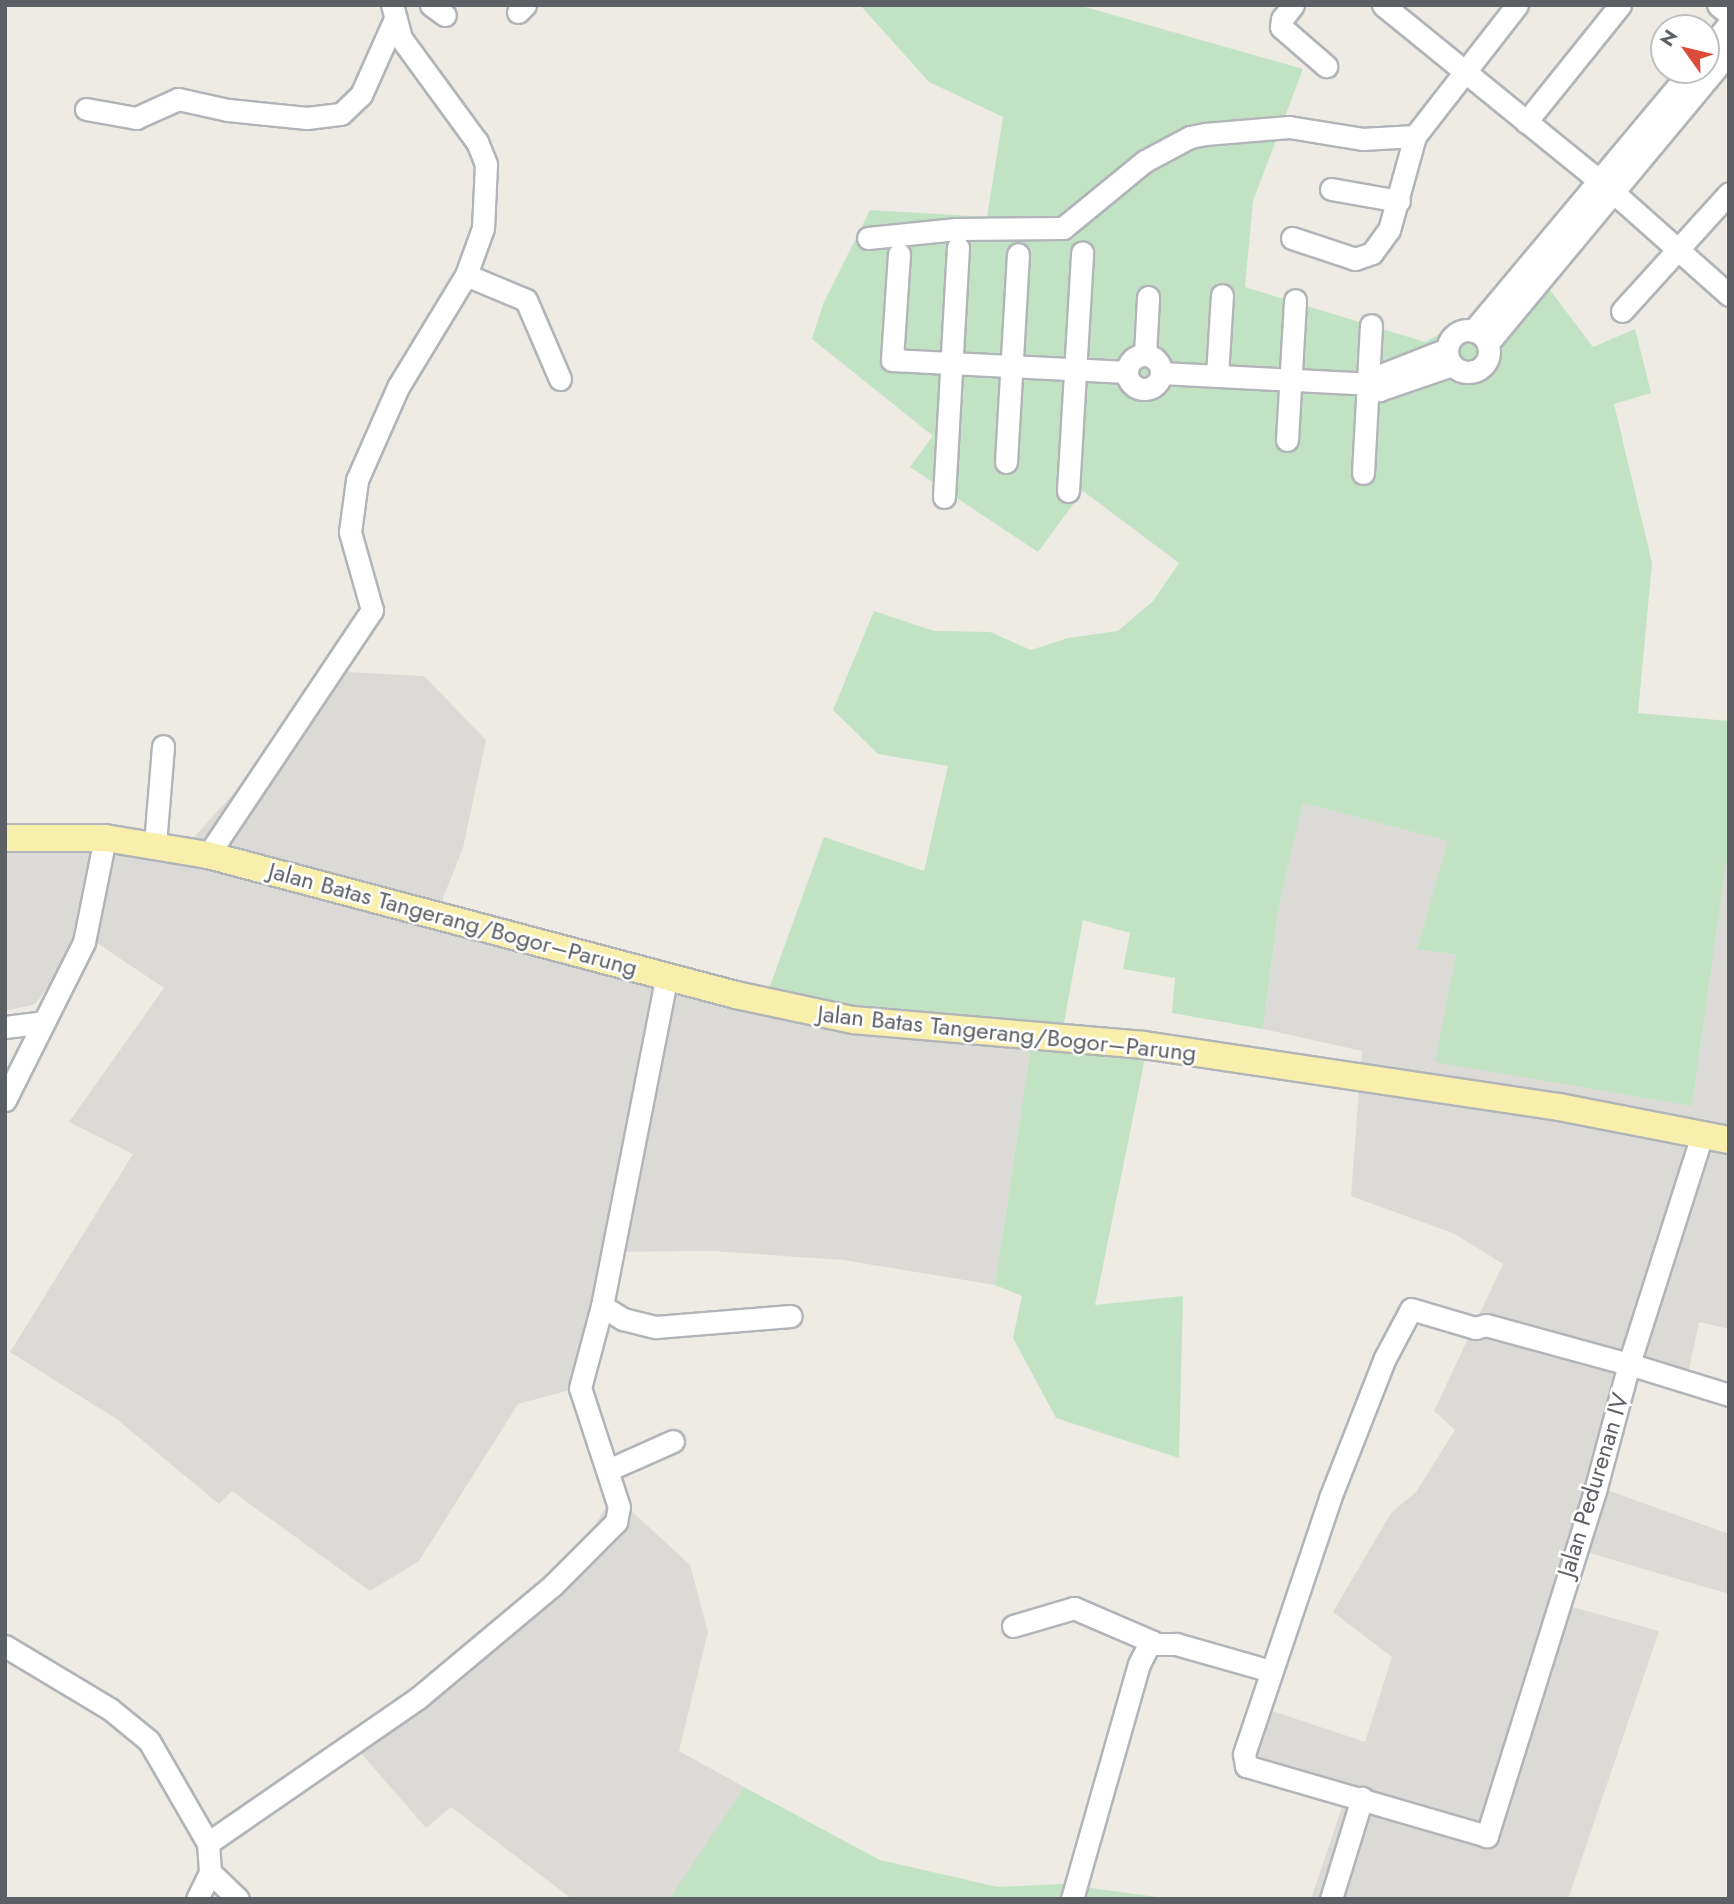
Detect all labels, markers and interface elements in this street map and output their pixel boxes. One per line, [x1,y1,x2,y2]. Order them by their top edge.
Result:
north arrow [1650,14,1720,84]
text: N [1653,24,1684,52]
street label: Jalan Batas Tangerang/Bogor–Parung [265,856,641,982]
street label: Jalan Batas Tangerang/Bogor–Parung [816,999,1198,1067]
street label: Jalan Pedurenan IV [1551,1389,1635,1581]

